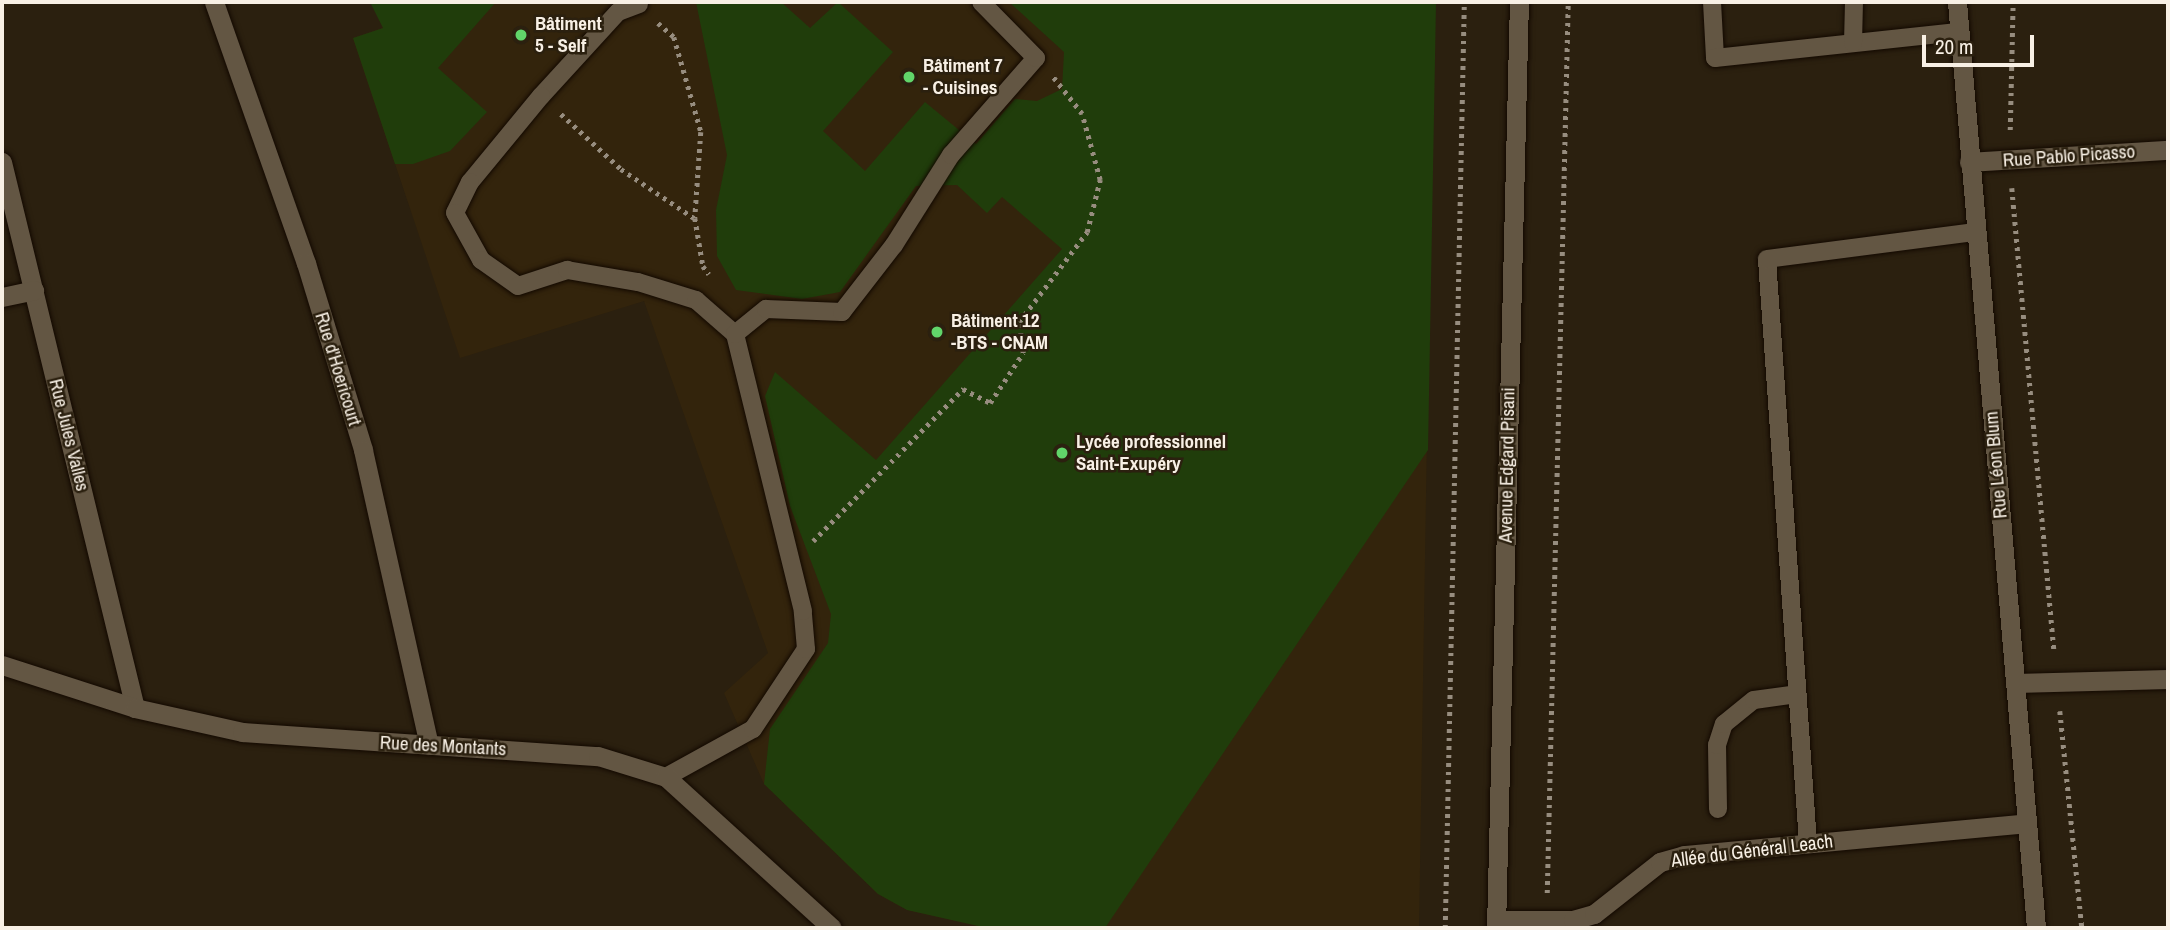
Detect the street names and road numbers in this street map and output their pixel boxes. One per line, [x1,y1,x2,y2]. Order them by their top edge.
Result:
street label: Rue Pablo Picasso [2002,140,2136,172]
street label: Rue d'Hoericourt [310,310,366,428]
street label: Rue Jules Valles [44,377,94,493]
street label: Avenue Edgard Pisani [1494,387,1520,543]
street label: Rue Léon Blum [1980,411,2012,519]
street label: Rue des Montants [379,731,507,761]
street label: Allée du Général Leach [1670,830,1834,872]

